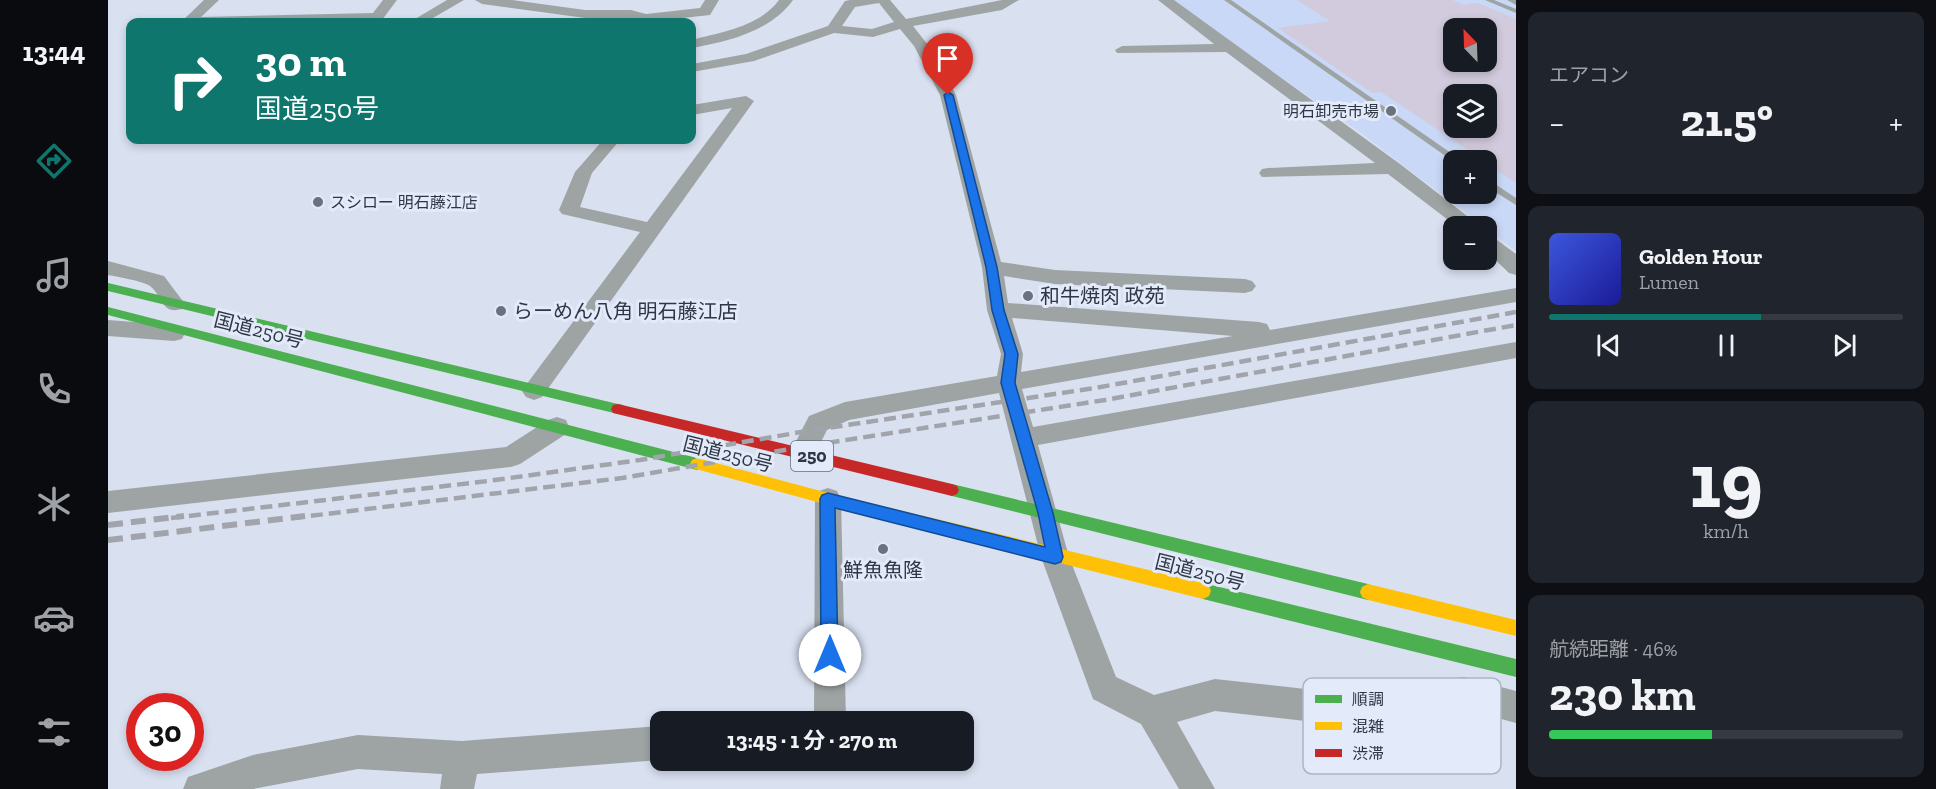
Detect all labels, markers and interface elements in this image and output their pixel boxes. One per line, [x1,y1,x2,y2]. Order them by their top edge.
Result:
north arrow [1443,18,1497,72]
map controls [1443,18,1497,270]
pin [922,33,973,95]
text: 13:44 [23,36,85,68]
text: 30 m [255,36,346,87]
icon: right [156,42,234,120]
icon: arrive [931,42,964,75]
text: エアコン [1549,63,1629,87]
button: layers [1443,84,1497,138]
text: 国道250号 [255,93,379,125]
text: 21.5° [1681,94,1773,148]
place label: 明石卸売市場 [1283,102,1379,121]
text: − [1549,103,1564,142]
text: + [1889,103,1903,142]
marker: 明石卸売市場 [1384,104,1398,118]
icon: directions [33,140,75,182]
button: + [1443,150,1497,204]
place label: スシロー 明石藤江店 [330,193,478,212]
marker: スシロー 明石藤江店 [311,195,325,209]
button: − [1443,216,1497,270]
text: Golden Hour [1639,243,1763,270]
icon: music [33,254,75,296]
text: Lumen [1639,270,1699,294]
place label: 和牛焼肉 政苑 [1040,284,1165,308]
marker: 和牛焼肉 政苑 [1021,289,1035,303]
place label: らーめん八角 明石藤江店 [513,299,738,323]
marker: らーめん八角 明石藤江店 [494,304,508,318]
street label: 国道250号 [211,307,307,353]
icon: previous [1592,329,1625,362]
icon: pause [1710,329,1743,362]
icon: next [1828,329,1861,362]
icon: phone [33,368,75,410]
street label: 国道250号 [680,431,776,477]
text: 19 [1689,433,1763,527]
road number: 250 [791,441,833,471]
icon: climate [33,483,75,525]
text: km/h [1703,519,1749,543]
marker: 鮮魚魚隆 [876,542,890,556]
street label: 国道250号 [1152,549,1248,595]
place label: 鮮魚魚隆 [843,558,923,582]
icon: car [33,597,75,639]
position arrow [798,623,862,687]
text: 航続距離 · 46% [1549,637,1678,661]
text: 230 km [1549,668,1696,722]
legend [1303,678,1501,774]
text: 順調 [1352,690,1384,709]
speed limit sign: 30 [126,693,204,771]
icon: filters [33,711,75,753]
text: 混雑 [1352,717,1384,736]
text: 13:45 · 1 分 · 270 m [727,727,897,754]
text: 渋滞 [1352,744,1384,763]

